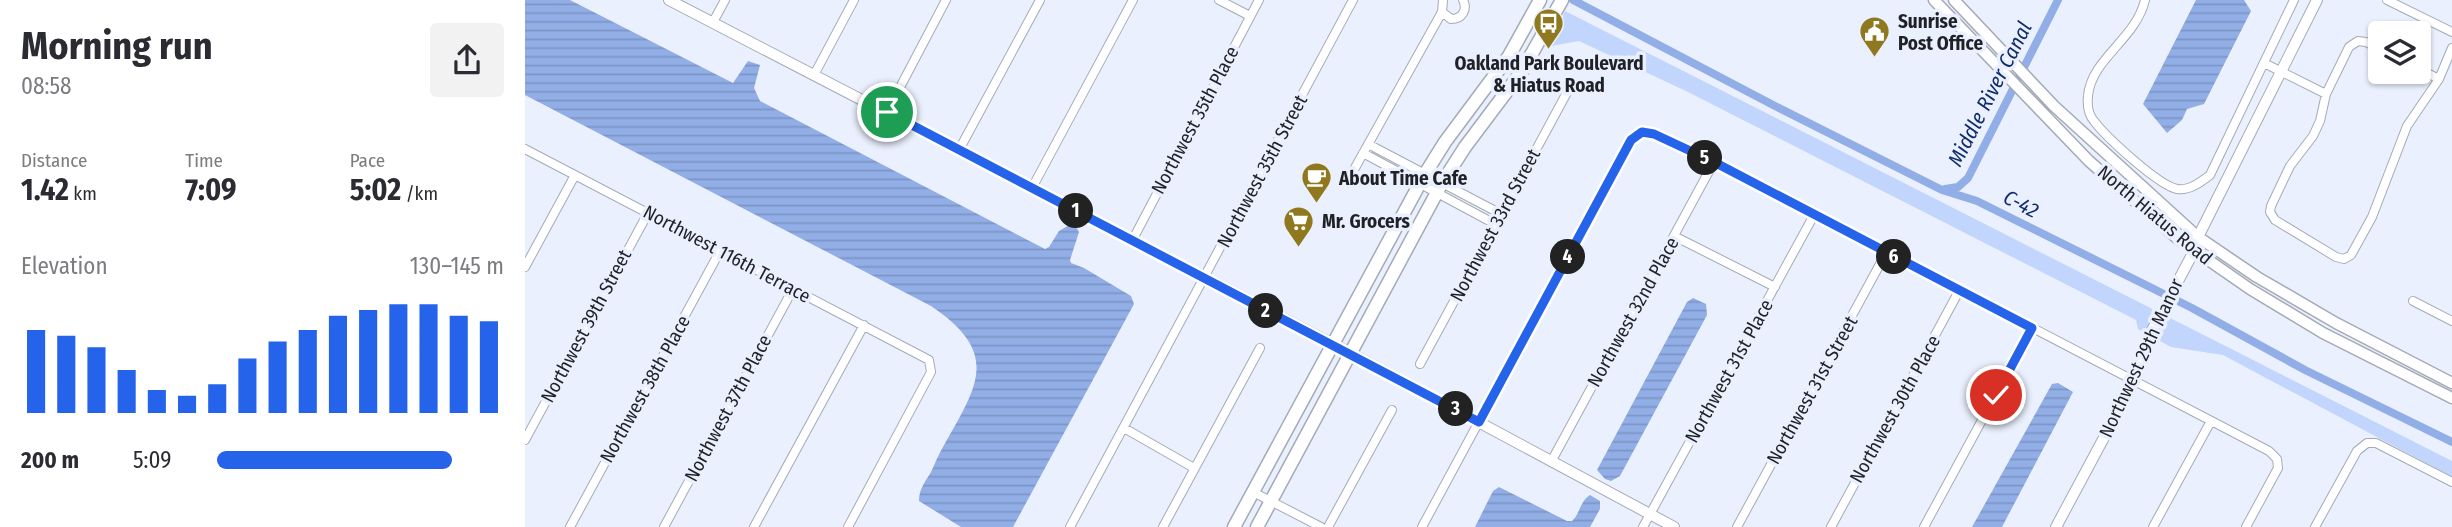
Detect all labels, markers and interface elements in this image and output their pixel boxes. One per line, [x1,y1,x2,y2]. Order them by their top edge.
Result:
bus stop icon: Oakland Park Boulevard & Hiatus Road [1532,7,1566,51]
place label: Sunrise Post Office [1898,10,1983,55]
public building icon: Sunrise Post Office [1858,15,1892,59]
water label: Middle River Canal [1942,17,2038,171]
map controls [2368,21,2431,84]
button: layers [2368,21,2431,84]
text: Morning run [21,23,213,69]
button: share [430,23,504,97]
street label: Northwest 35th Place [1146,42,1244,198]
place label: Oakland Park Boulevard & Hiatus Road [1454,52,1644,97]
text: 08:58 [21,72,72,100]
pin [857,82,917,142]
street label: Northwest 35th Street [1212,90,1312,251]
icon: arrive [868,93,906,131]
pin: 5 [1687,140,1723,176]
street label: Northwest 33rd Street [1445,144,1545,305]
text: 5 [1700,146,1709,169]
text: Distance [21,149,88,172]
text: Time [185,149,223,172]
text: Pace [350,149,385,172]
street label: North Hiatus Road [2093,160,2217,270]
cafe icon: About Time Cafe [1299,161,1333,205]
place label: About Time Cafe [1338,167,1468,190]
text: 1.42 [21,172,69,208]
text: 7:09 [185,172,237,208]
text: 5:02 [350,172,401,208]
text: km [69,182,97,205]
text: /km [401,182,438,205]
water label: C-42 [1999,184,2043,224]
pin: 1 [1059,194,1093,228]
text: 1 [1071,199,1080,222]
street label: Northwest 116th Terrace [640,200,814,308]
supermarket icon: Mr. Grocers [1282,204,1316,248]
place label: Mr. Grocers [1322,210,1410,233]
street label: Northwest 32nd Place [1582,233,1684,391]
pin: 4 [1551,240,1585,274]
pin: 6 [1877,240,1911,274]
street label: Northwest 39th Street [536,245,636,406]
text: 4 [1563,245,1572,268]
text: 6 [1889,245,1898,268]
text: Elevation [21,252,108,280]
text: 130–145 m [410,252,504,280]
street label: Northwest 29th Manor [2094,275,2188,441]
pin: 2 [1249,294,1283,328]
street label: Northwest 31st Place [1680,295,1778,447]
text: 2 [1261,299,1270,322]
street label: Northwest 38th Place [595,311,695,467]
street label: Northwest 31st Street [1762,311,1863,468]
street label: Northwest 37th Place [680,331,776,485]
street label: Northwest 30th Place [1845,331,1945,487]
pin [1966,365,2026,425]
icon: check [1977,376,2015,414]
pin: 3 [1439,392,1473,426]
text: 3 [1451,397,1460,420]
text: 200 m [21,446,79,474]
text: 5:09 [133,446,171,474]

